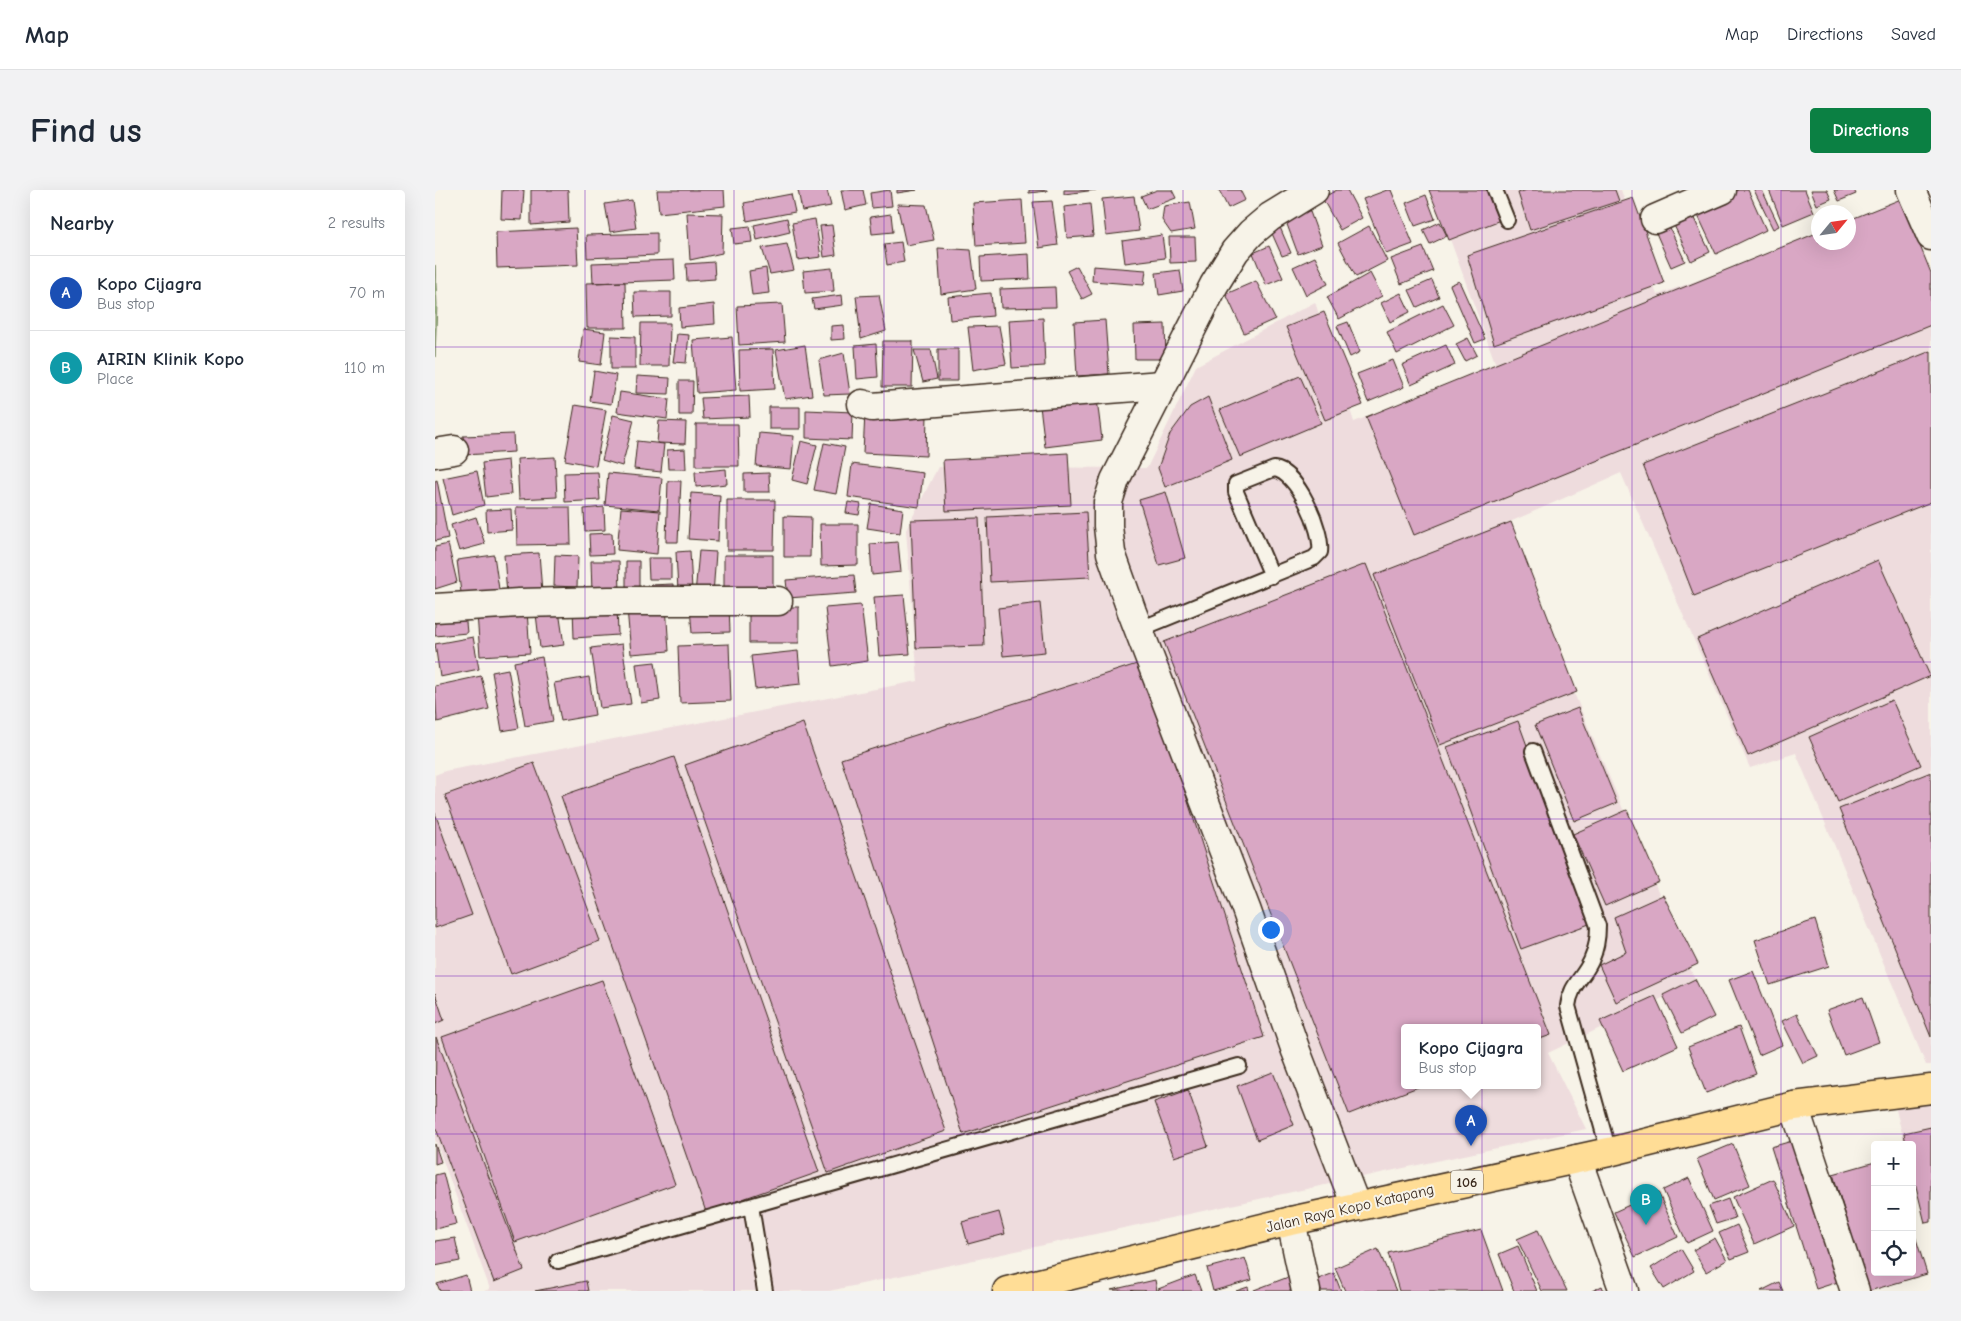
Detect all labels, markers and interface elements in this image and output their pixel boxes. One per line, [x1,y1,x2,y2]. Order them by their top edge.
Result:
text: Map [25,21,69,49]
text: Map [1725,24,1759,45]
text: Directions [1787,24,1863,45]
text: Saved [1891,24,1936,45]
button: Directions [1810,108,1931,153]
text: Find us [30,110,142,151]
north arrow [1811,205,1856,250]
text: Nearby [50,211,114,235]
text: 2 results [328,214,385,232]
text: Kopo Cijagra [97,273,202,295]
text: A [62,284,70,302]
text: 70 m [349,284,385,302]
text: Bus stop [97,295,155,313]
text: AIRIN Klinik Kopo [97,348,244,370]
text: B [61,359,71,377]
text: 110 m [344,359,385,377]
text: Place [97,370,133,388]
your location [1258,917,1284,943]
popup [1401,1024,1541,1089]
text: Kopo Cijagra [1419,1037,1523,1059]
text: Bus stop [1419,1059,1476,1077]
pin: A [1455,1105,1487,1146]
map controls [1871,1141,1916,1276]
button: + [1871,1141,1916,1186]
road number: 106 [1451,1170,1483,1194]
street label: Jalan Raya Kopo Katapang [1264,1180,1436,1236]
pin: B [1630,1184,1662,1225]
button: − [1871,1186,1916,1231]
button: locate [1871,1231,1916,1276]

